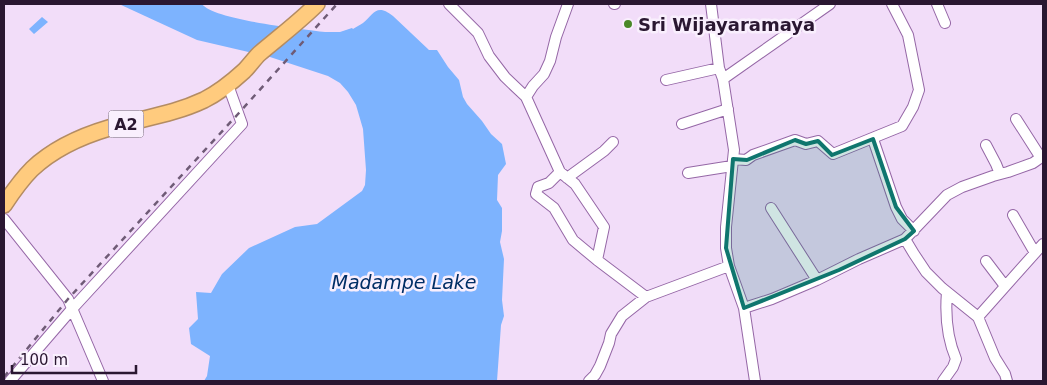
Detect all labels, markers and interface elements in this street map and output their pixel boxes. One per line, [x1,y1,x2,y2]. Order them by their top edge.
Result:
place label: Sri Wijayaramaya [638,14,815,35]
marker: Sri Wijayaramaya [622,18,634,30]
road number: A2 [108,110,144,138]
water label: Madampe Lake [332,271,476,293]
scale bar [12,342,136,374]
text: 100 m [20,351,68,369]

